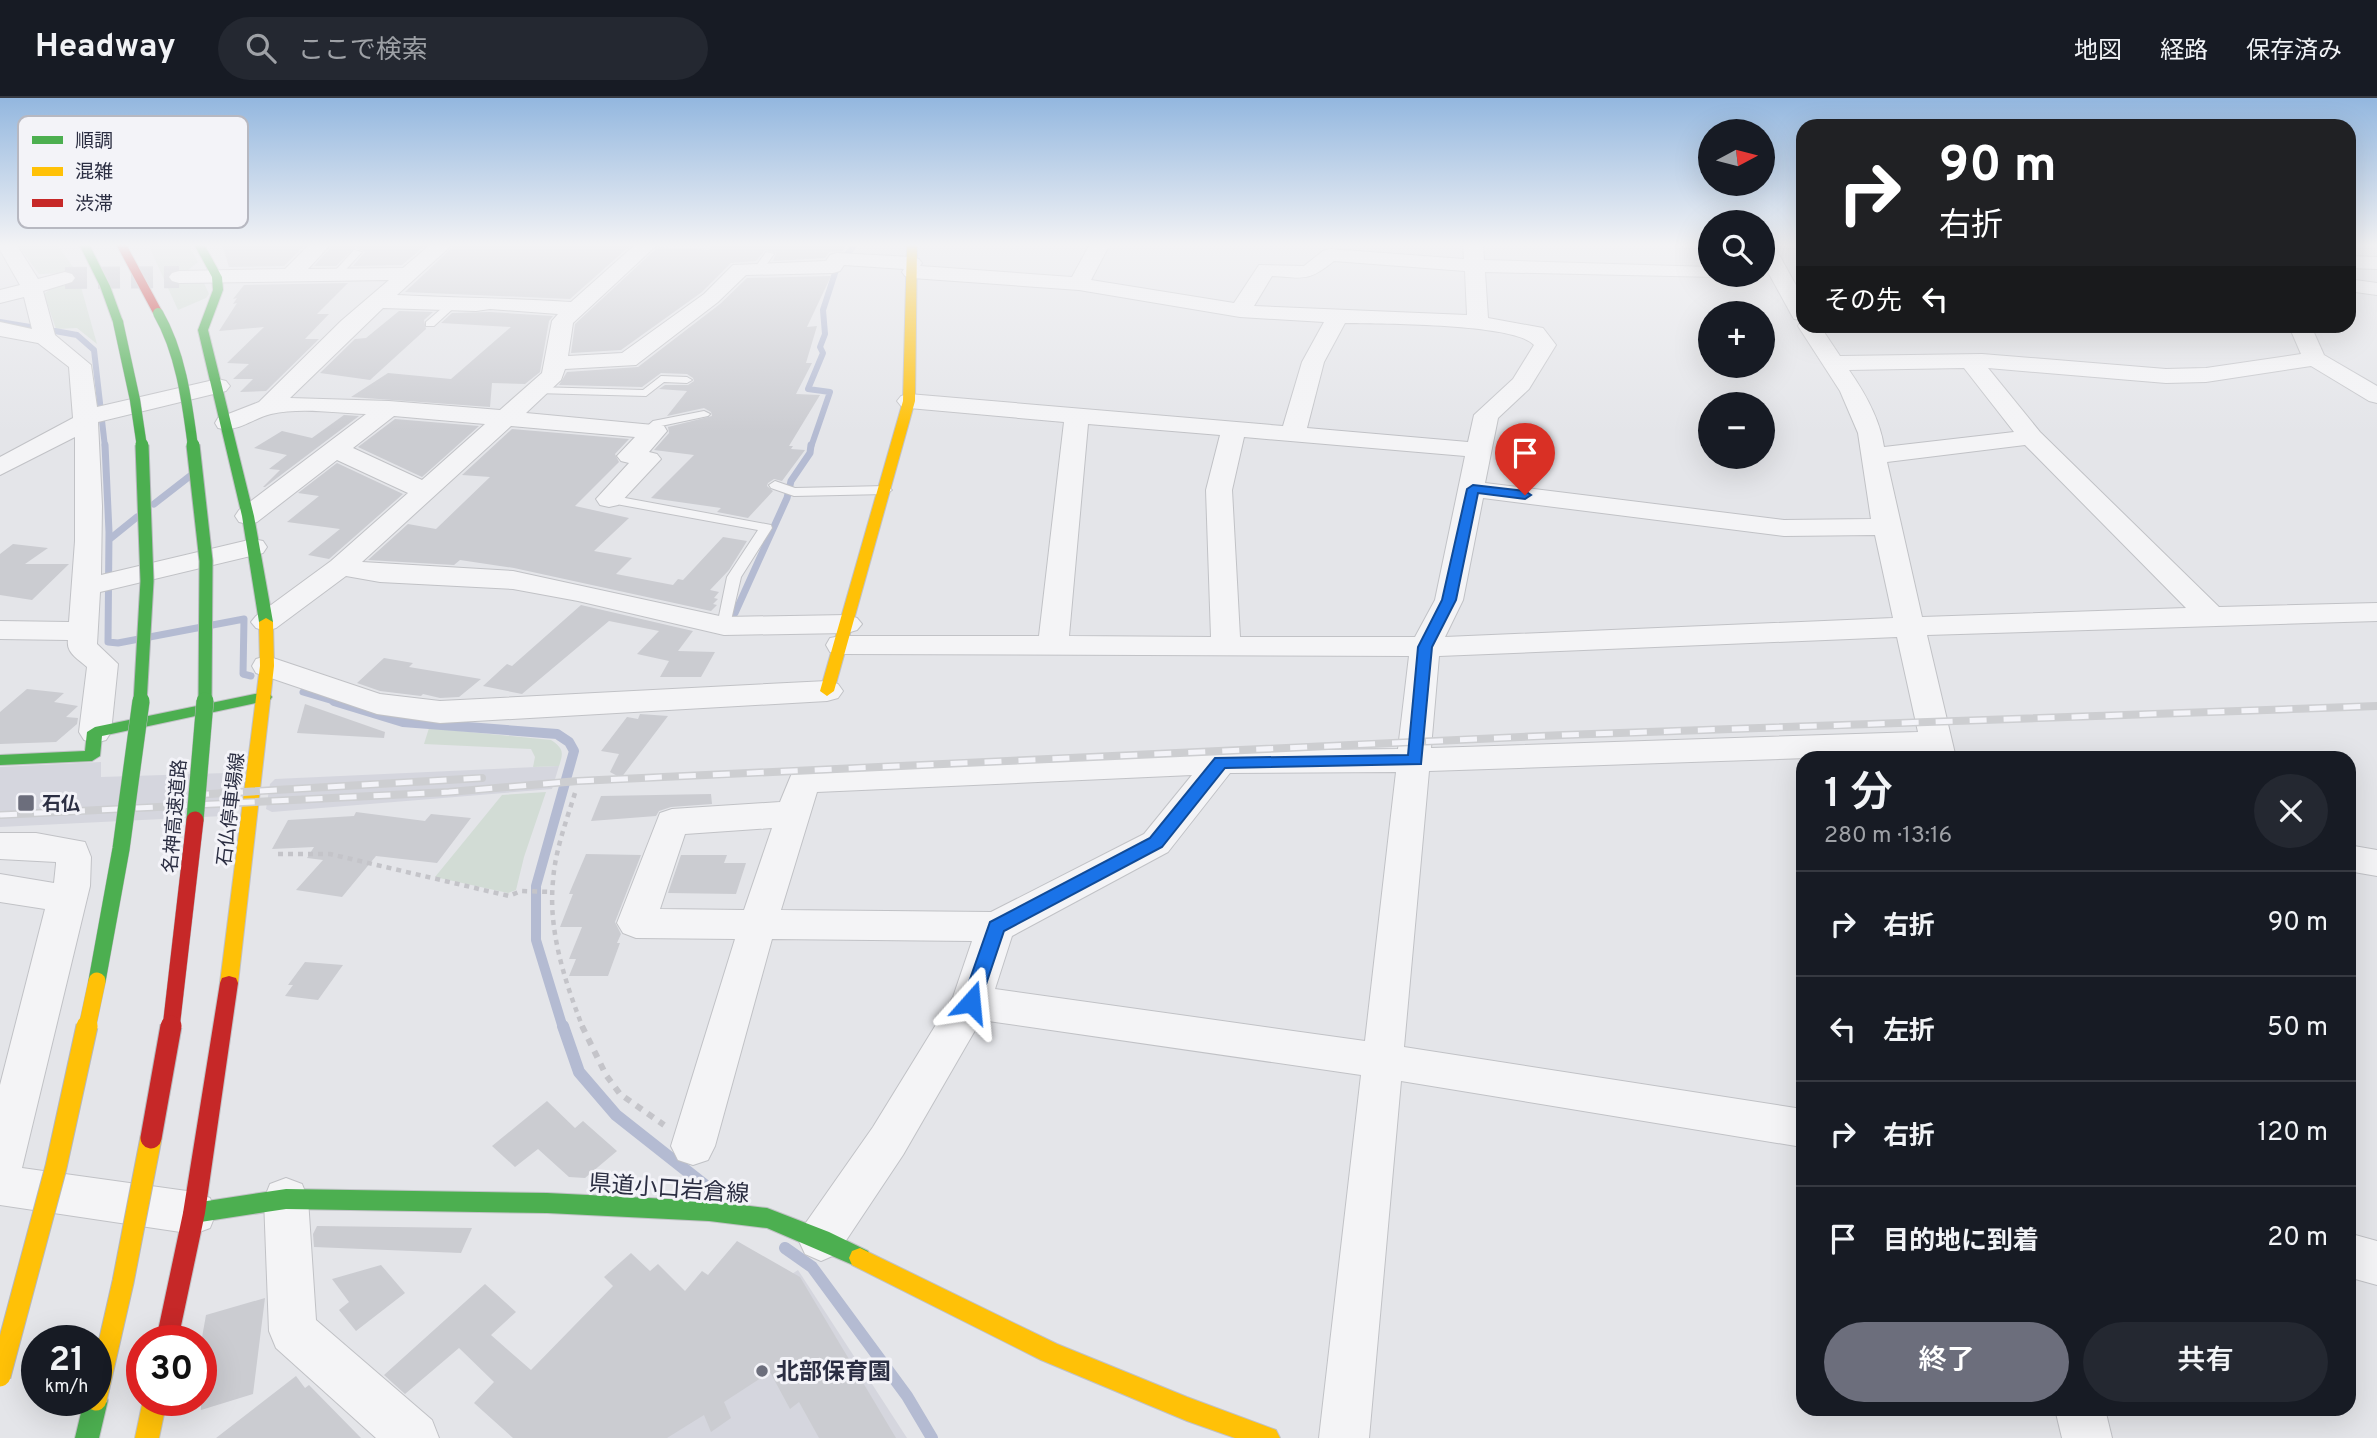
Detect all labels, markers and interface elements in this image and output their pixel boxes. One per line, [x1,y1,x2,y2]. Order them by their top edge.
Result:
search box [218,17,708,80]
text: Headway [35,27,176,69]
icon: search [242,29,280,67]
text: ここで検索 [298,35,428,68]
text: 地図 [2074,37,2122,67]
text: 経路 [2160,37,2208,67]
text: 保存済み [2246,37,2342,67]
legend [18,116,248,228]
north arrow [1698,119,1774,196]
map controls [1698,119,1775,469]
text: 順調 [75,130,113,154]
text: 90 m [1939,137,2057,199]
icon: right [1824,147,1915,238]
text: 混雑 [75,161,113,185]
text: 渋滞 [75,193,113,217]
text: 右折 [1939,207,2003,247]
button: search [1698,210,1775,287]
icon: left [1916,280,1954,318]
text: その先 [1824,286,1902,319]
button: + [1698,301,1775,378]
button: − [1698,392,1775,469]
pin [1495,423,1555,495]
icon: arrive [1506,434,1544,472]
street label: 石仏停車場線 [213,751,251,867]
street label: 名神高速道路 [159,758,193,874]
text: 1 分 [1824,769,1893,822]
button: close [2254,774,2328,848]
marker: 石仏 [16,793,36,813]
place label: 石仏 [42,793,80,817]
text: 280 m · 13:16 [1824,822,1952,851]
icon: right [1824,905,1862,943]
text: 90 m [2268,907,2328,940]
text: 右折 [1883,911,1935,944]
position arrow [934,965,1008,1039]
icon: left [1824,1010,1862,1048]
text: 50 m [2267,1012,2328,1045]
text: 左折 [1883,1016,1935,1049]
icon: right [1824,1115,1862,1153]
text: 120 m [2258,1117,2328,1150]
text: 右折 [1883,1121,1935,1154]
street label: 県道小口岩倉線 [588,1170,750,1211]
icon: arrive [1824,1220,1862,1258]
text: 20 m [2267,1222,2328,1255]
text: 目的地に到着 [1883,1226,2039,1259]
button: 終了 [1824,1322,2069,1402]
button: 共有 [2083,1322,2328,1402]
speed limit sign: 30 [126,1325,217,1416]
text: 21 [49,1339,84,1383]
place label: 北部保育園 [776,1359,891,1388]
marker: 北部保育園 [754,1363,770,1379]
text: km/h [45,1376,88,1399]

